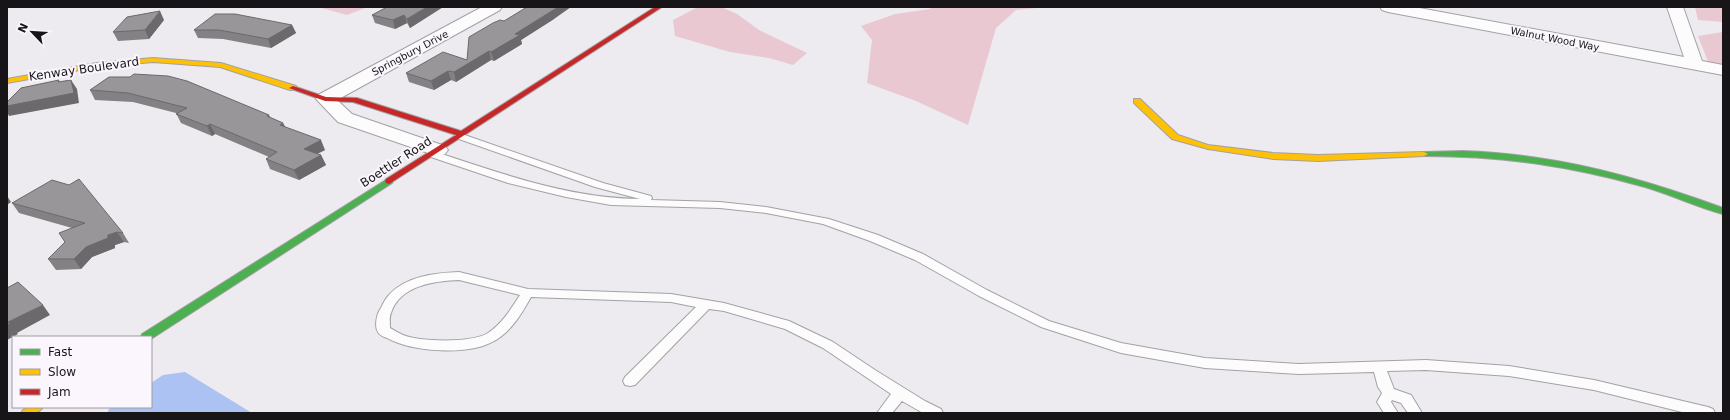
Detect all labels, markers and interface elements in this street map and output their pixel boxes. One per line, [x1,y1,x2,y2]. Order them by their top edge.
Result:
north arrow [12,12,52,52]
text: N [16,21,31,35]
street label: Walnut Wood Way [1510,25,1600,53]
street label: Springbury Drive [370,28,450,78]
street label: Kenway Boulevard [28,54,140,84]
street label: Boettler Road [358,134,434,190]
legend [12,336,152,408]
text: Fast [48,345,72,359]
text: Slow [48,365,76,379]
text: Jam [47,385,71,399]

